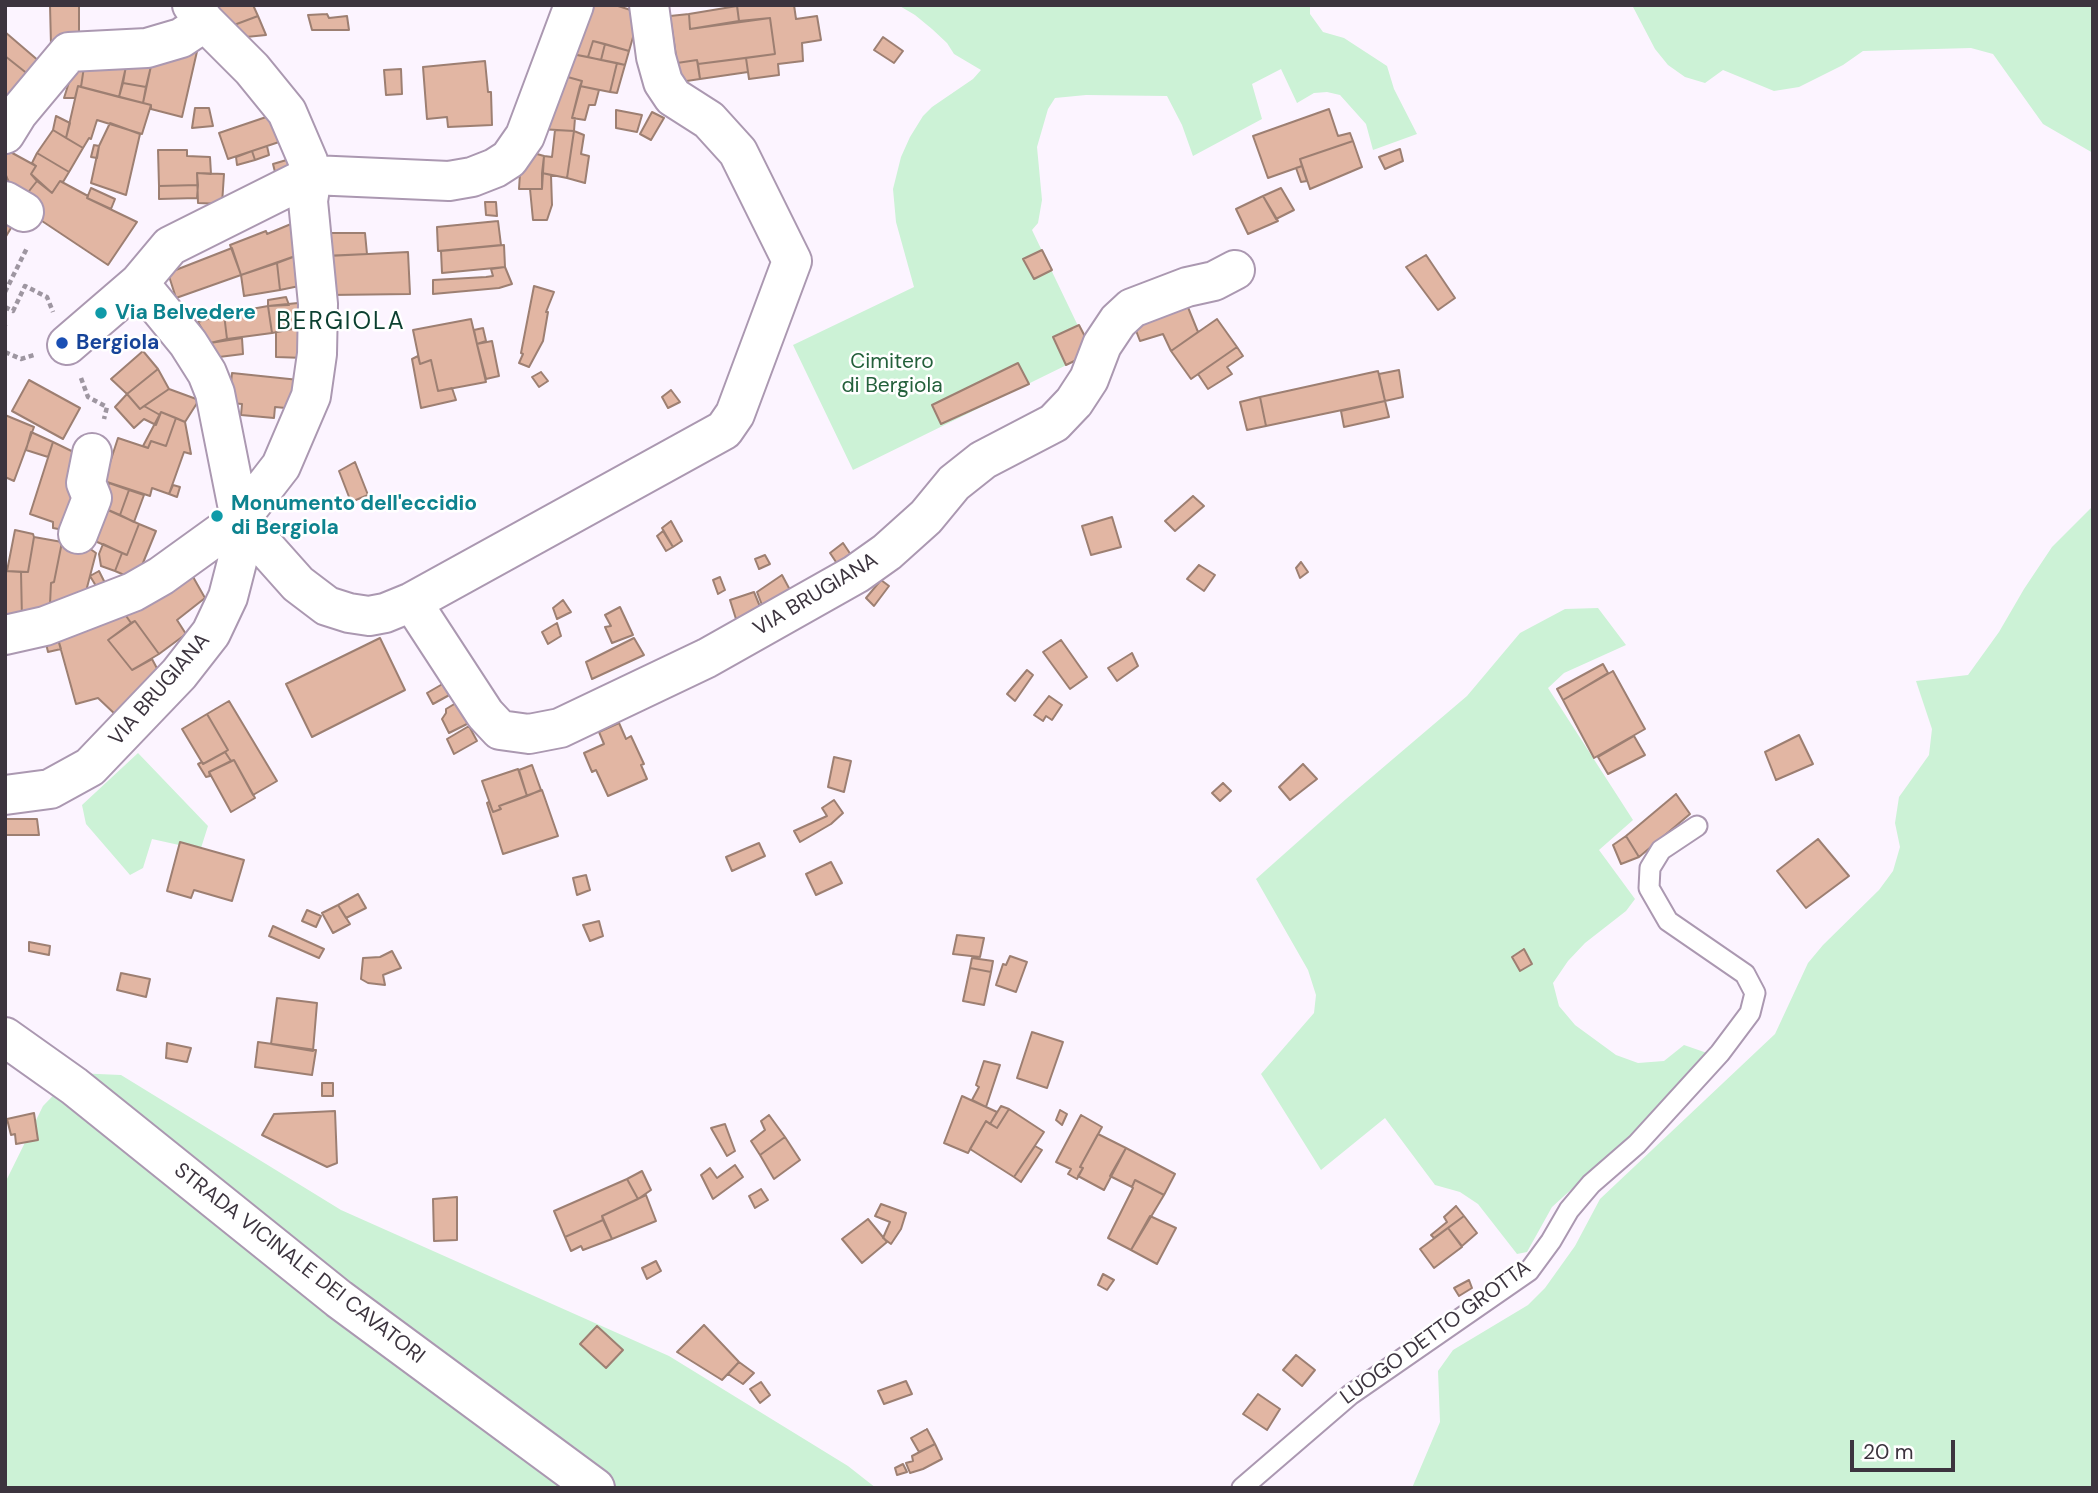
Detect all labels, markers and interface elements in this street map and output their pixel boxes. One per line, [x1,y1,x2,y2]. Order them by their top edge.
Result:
place label: Via Belvedere [115,300,256,326]
marker: Via Belvedere [93,305,109,321]
district label: BERGIOLA [277,309,405,337]
place label: Bergiola [76,330,159,356]
marker: Bergiola [54,335,70,351]
park label: Cimitero di Bergiola [841,349,943,399]
place label: Monumento dell'eccidio di Bergiola [231,491,477,541]
marker: Monumento dell'eccidio di Bergiola [209,508,225,524]
street label: VIA BRUGIANA [749,548,883,642]
street label: VIA BRUGIANA [104,629,216,751]
street label: STRADA VICINALE DEI CAVATORI [169,1158,429,1370]
street label: LUOGO DETTO GROTTA [1336,1256,1536,1410]
scale bar [1853,1426,1958,1470]
text: 20 m [1863,1438,1914,1466]

